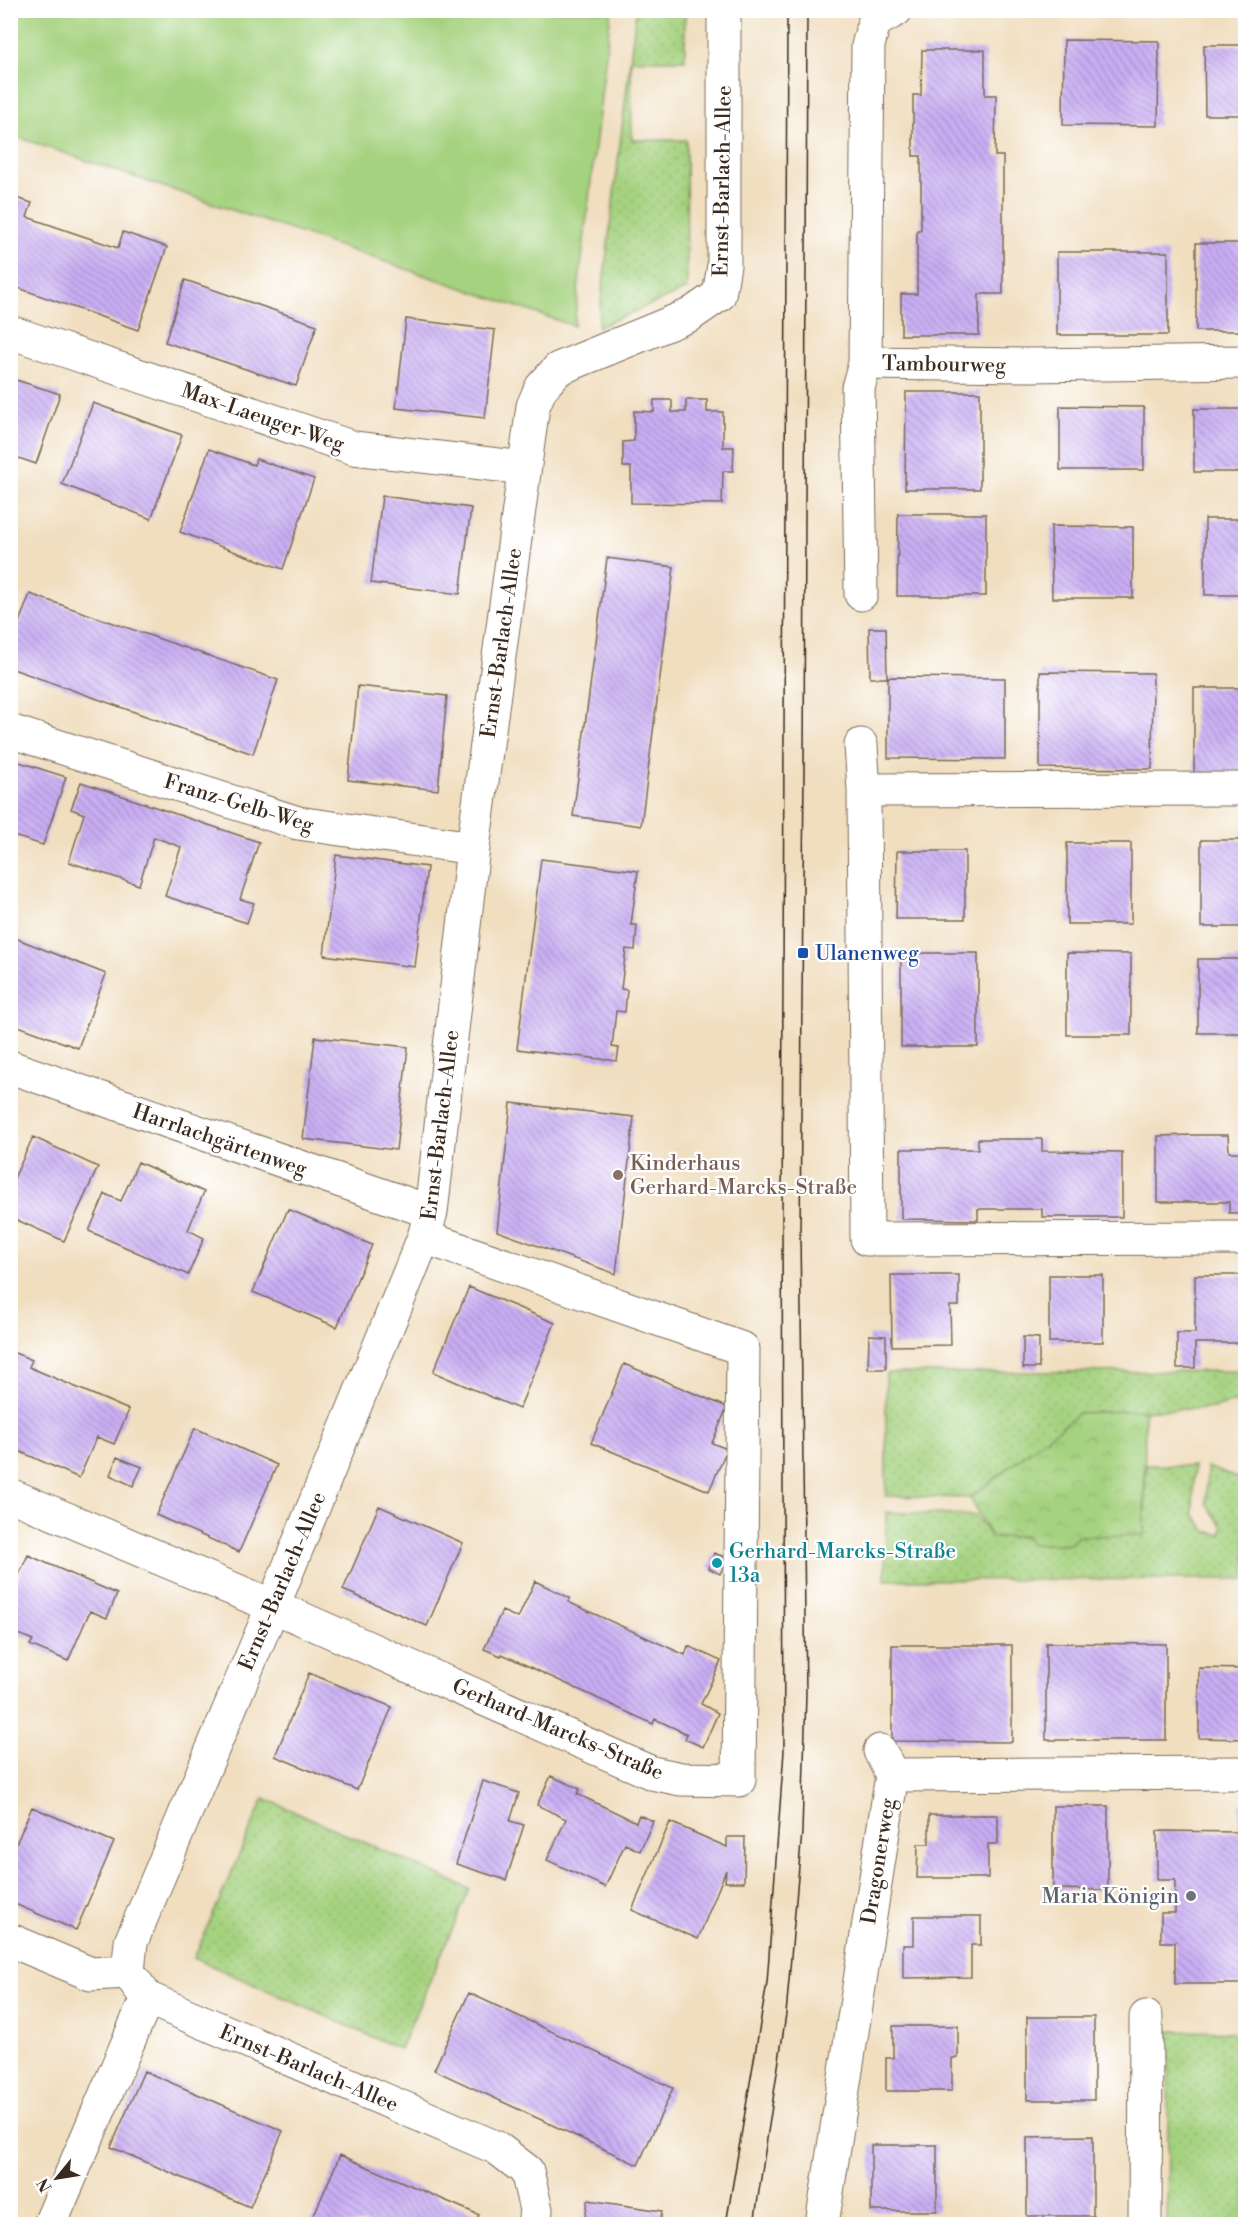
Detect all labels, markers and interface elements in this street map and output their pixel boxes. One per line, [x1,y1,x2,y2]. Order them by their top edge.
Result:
street label: Ernst-Barlach-Allee [708,85,738,277]
street label: Tambourweg [882,351,1006,379]
street label: Max-Laeuger-Weg [178,378,348,458]
street label: Ernst-Barlach-Allee [476,546,528,740]
street label: Franz-Gelb-Weg [161,769,317,839]
place label: Ulanenweg [815,941,919,967]
marker: Ulanenweg [796,946,810,960]
street label: Ernst-Barlach-Allee [416,1028,466,1222]
street label: Harrlachgärtenweg [129,1099,310,1183]
place label: Kinderhaus Gerhard-Marcks-Straße [630,1151,857,1201]
marker: Kinderhaus Gerhard-Marcks-Straße [611,1168,625,1182]
street label: Ernst-Barlach-Allee [234,1488,332,1675]
place label: Gerhard-Marcks-Straße 13a [729,1539,956,1589]
marker: Gerhard-Marcks-Straße 13a [710,1556,724,1570]
street label: Gerhard-Marcks-Straße [448,1674,667,1786]
street label: Dragonerweg [856,1796,902,1926]
place label: Maria Königin [1042,1884,1179,1910]
marker: Maria Königin [1184,1889,1198,1903]
street label: Ernst-Barlach-Allee [215,2020,402,2118]
north arrow [27,2148,87,2208]
text: N [33,2174,57,2195]

